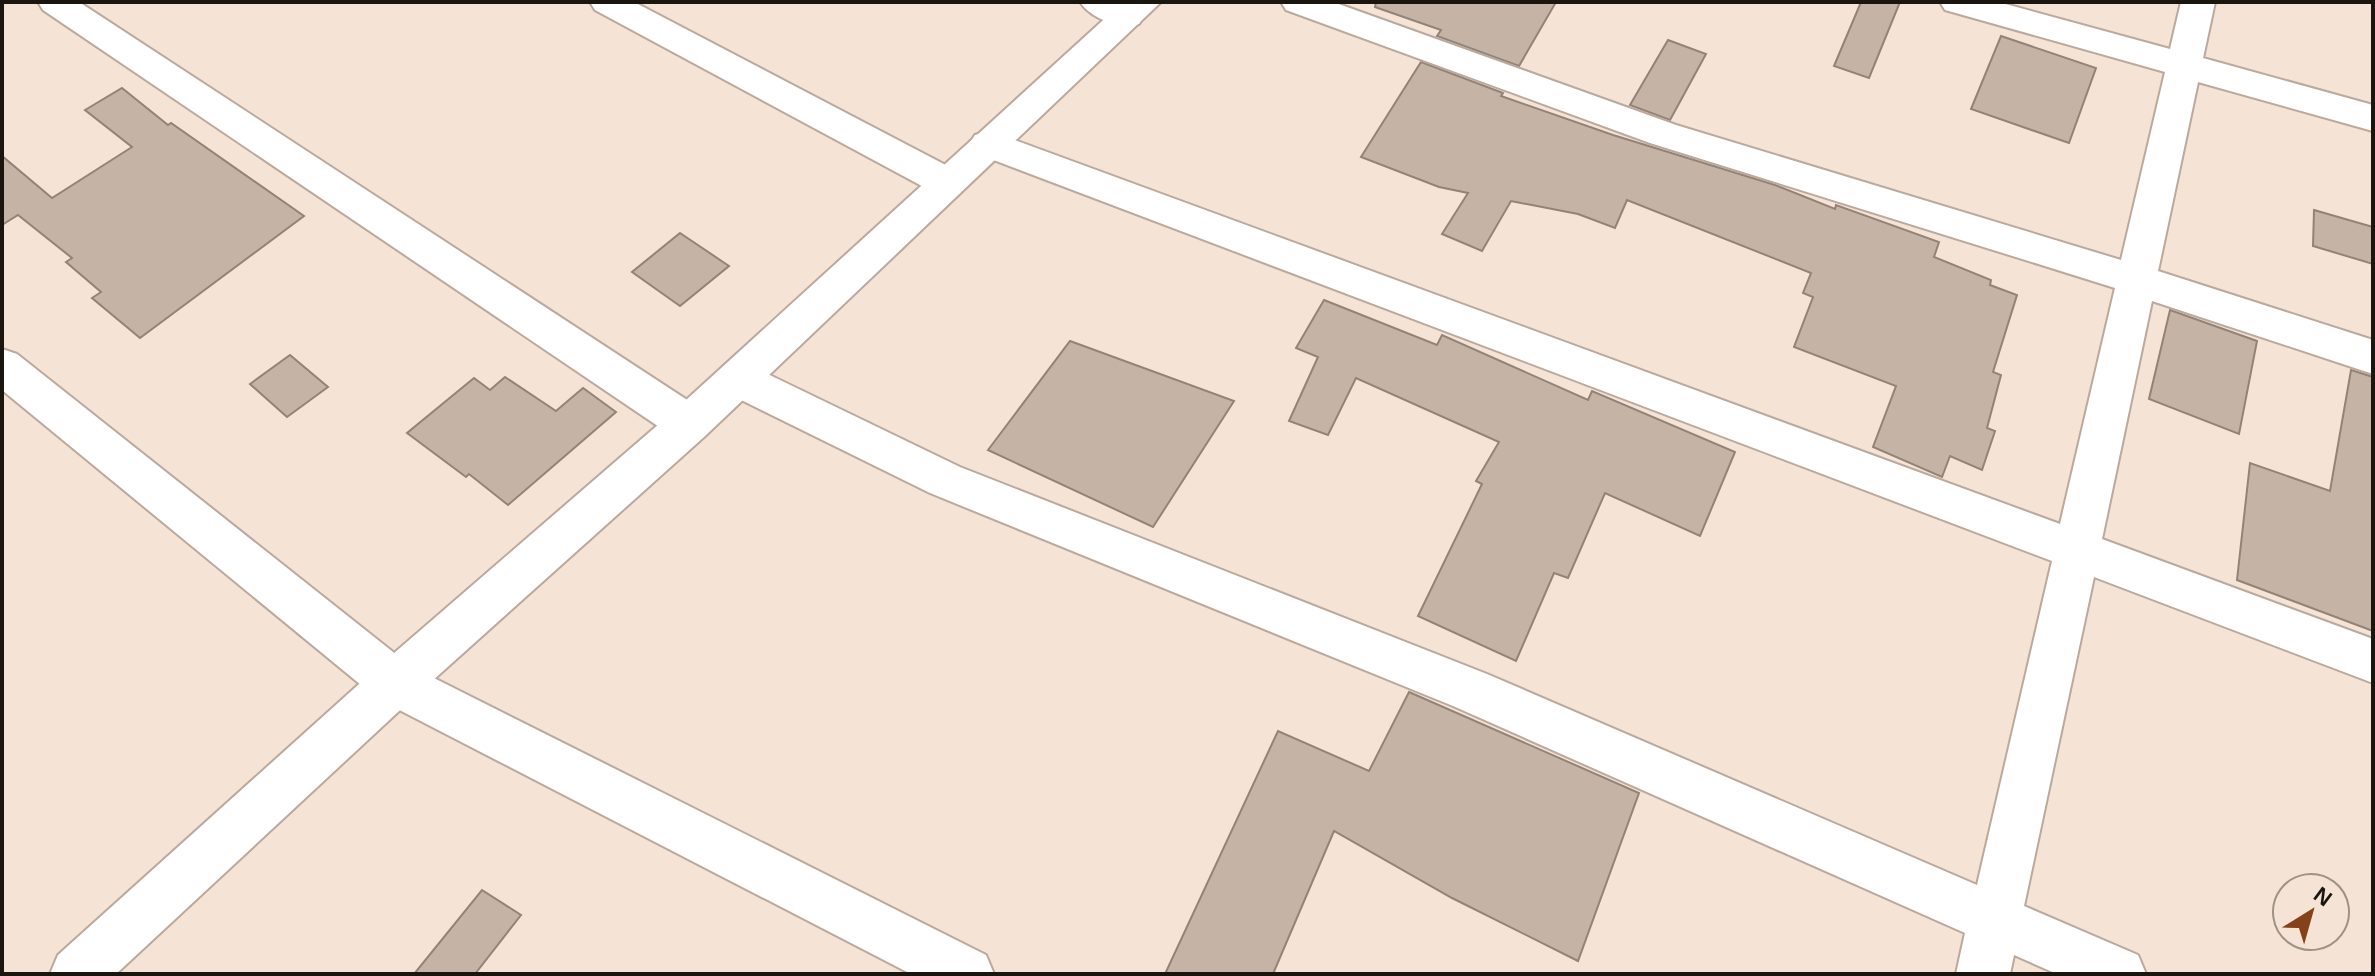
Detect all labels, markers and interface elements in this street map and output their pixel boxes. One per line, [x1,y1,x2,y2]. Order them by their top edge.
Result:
north arrow [2271,872,2351,952]
text: N [2309,882,2337,911]

